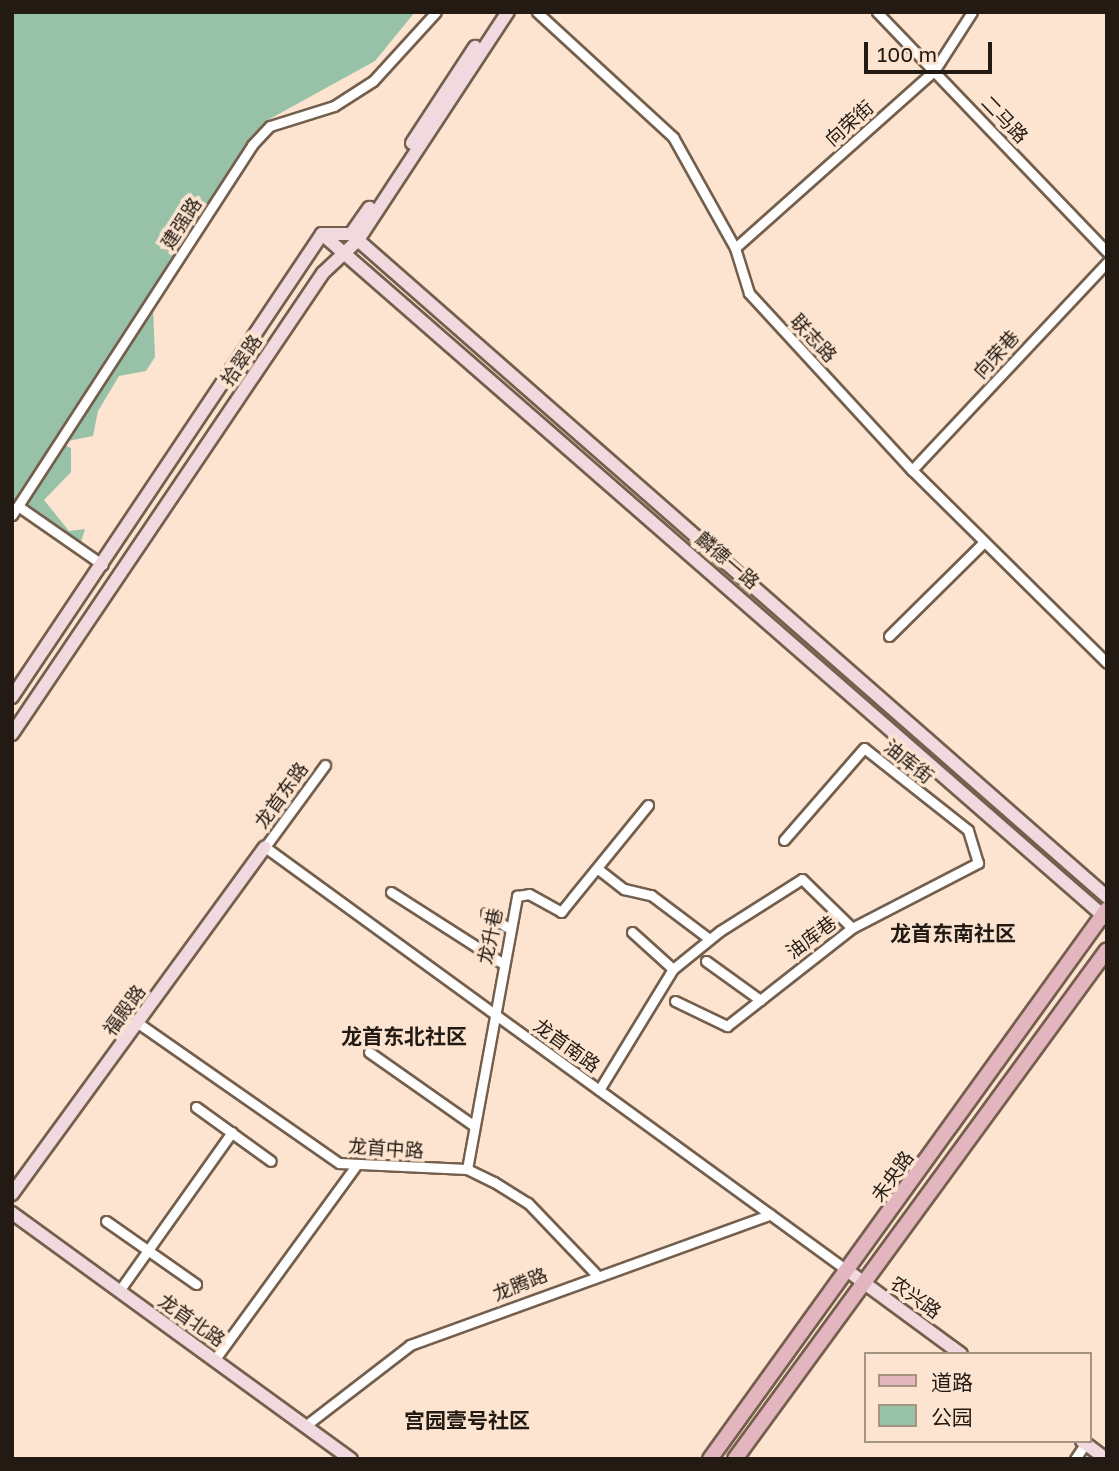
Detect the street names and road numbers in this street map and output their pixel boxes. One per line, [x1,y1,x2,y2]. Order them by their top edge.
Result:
street label: 二马路 [977,91,1033,147]
street label: 向荣街 [820,95,878,151]
street label: 建强路 [156,193,206,253]
street label: 联志路 [786,309,842,367]
street label: 向荣巷 [968,325,1024,383]
street label: 拾翠路 [216,330,266,390]
street label: 麟德一路 [692,526,764,594]
street label: 油库街 [880,734,938,788]
street label: 龙首东路 [249,758,313,832]
street label: 龙升巷 [473,906,507,966]
street label: 油库巷 [781,911,841,963]
street label: 福殿路 [98,980,150,1040]
street label: 龙首南路 [530,1013,604,1077]
street label: 龙首中路 [347,1134,425,1162]
street label: 未央路 [866,1146,918,1206]
street label: 龙腾路 [489,1263,551,1305]
street label: 农兴路 [886,1271,946,1323]
street label: 龙首北路 [154,1289,230,1351]

